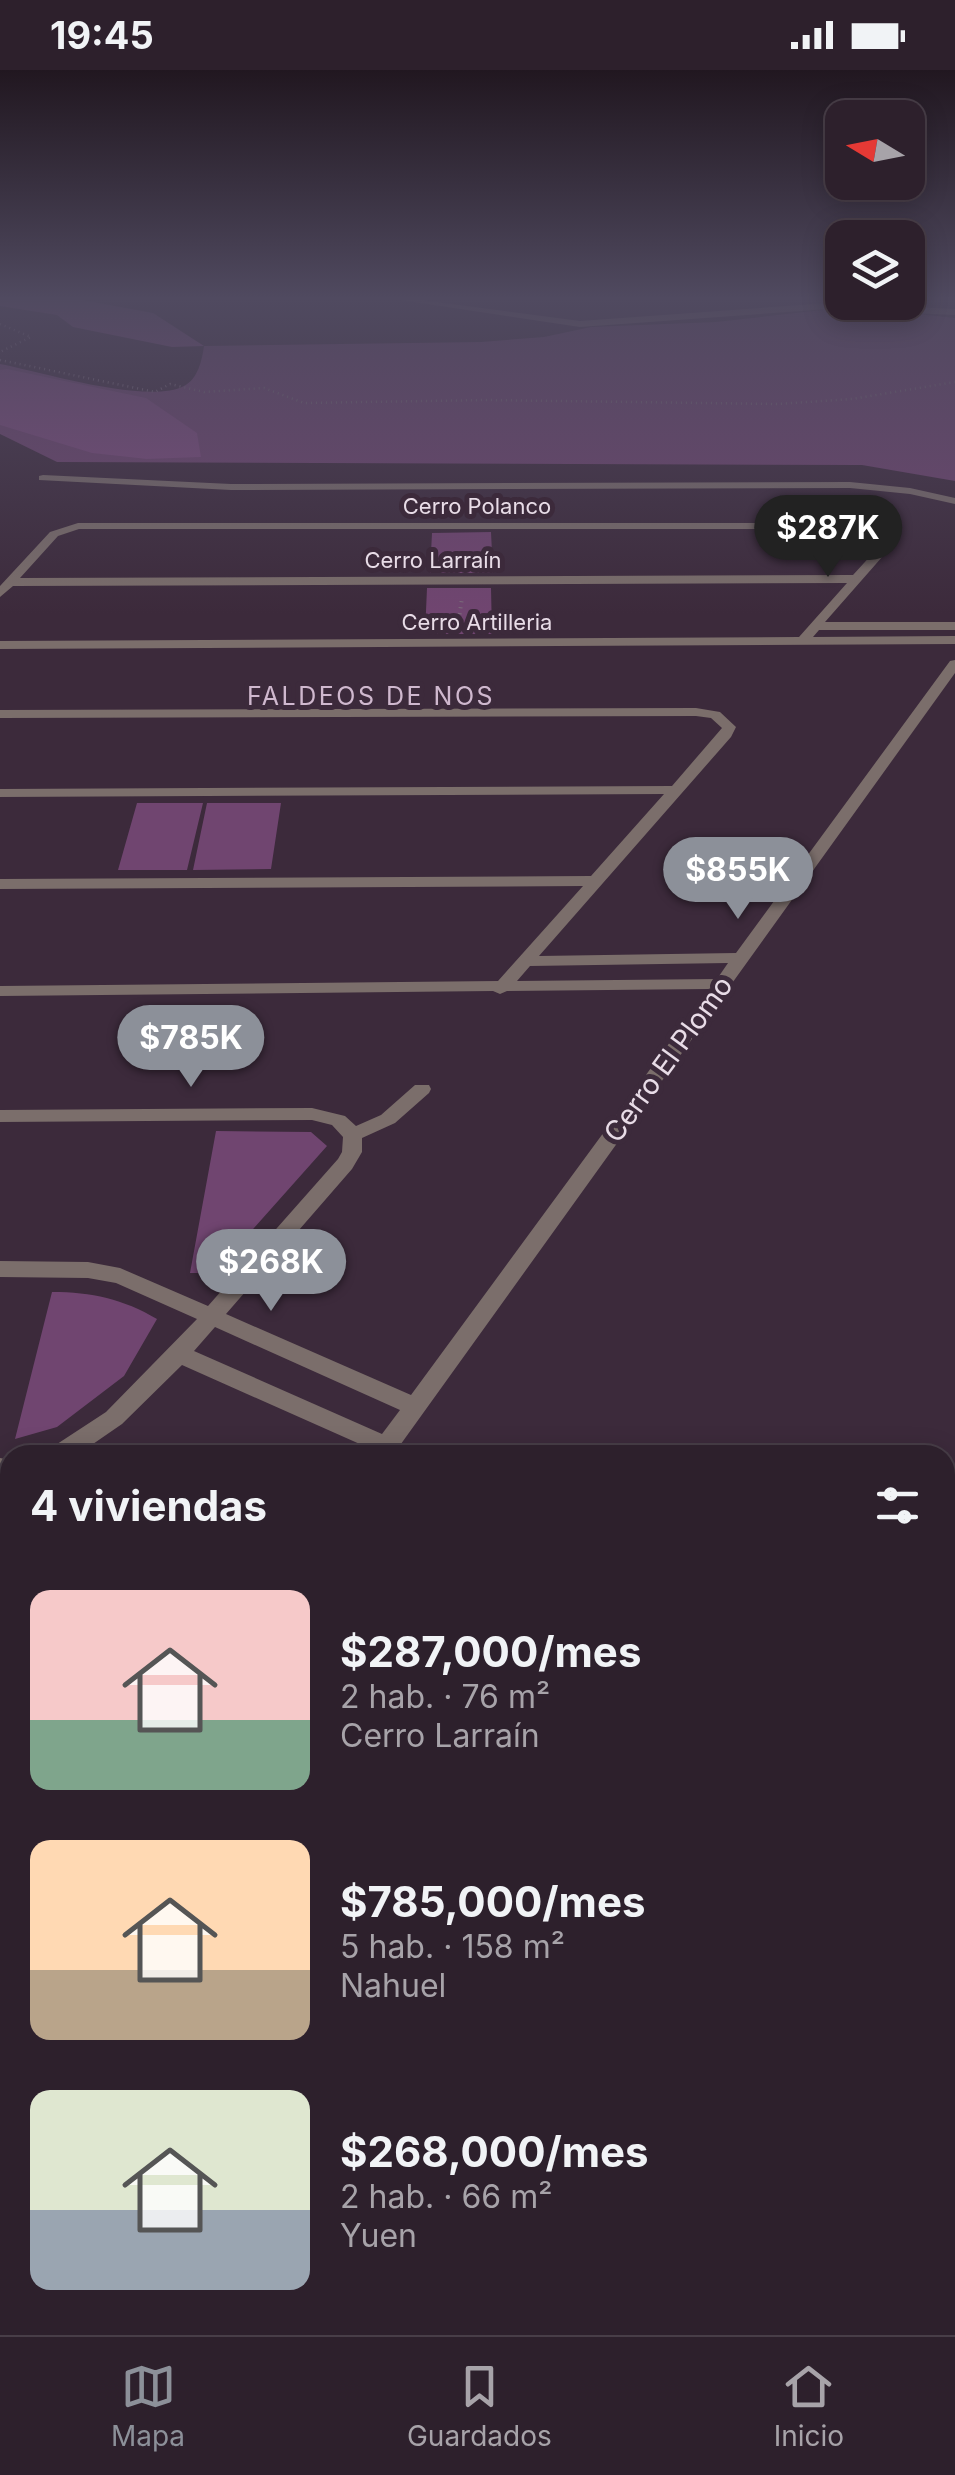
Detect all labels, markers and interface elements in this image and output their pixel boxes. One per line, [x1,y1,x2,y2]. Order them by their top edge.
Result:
text: 19:45 [50,12,154,58]
north arrow [825,100,925,200]
map controls [825,100,925,320]
button: layers [825,220,925,320]
street label: Cerro Polanco [403,493,551,519]
pin: $287K [758,495,898,580]
text: $287K [776,508,880,547]
street label: Cerro Larraín [364,547,502,573]
street label: Cerro Artilleria [402,609,552,635]
district label: FALDEOS DE NOS [247,681,495,711]
pin: $855K [668,837,808,922]
text: $855K [685,850,791,889]
street label: Cerro El Plomo [596,969,740,1149]
pin: $785K [121,1005,261,1090]
text: $785K [139,1018,243,1057]
pin: $268K [201,1229,341,1314]
text: $268K [218,1242,324,1281]
icon: filters [870,1478,925,1533]
text: 4 viviendas [30,1480,267,1531]
text: $287,000/mes [340,1626,641,1677]
icon: home [110,1630,230,1750]
text: 2 hab. · 76 m² [340,1677,550,1716]
text: Cerro Larraín [340,1716,540,1755]
text: $785,000/mes [340,1876,645,1927]
icon: home [110,1880,230,2000]
text: 5 hab. · 158 m² [340,1927,565,1966]
text: Nahuel [340,1966,446,2005]
text: $268,000/mes [340,2126,649,2177]
icon: home [110,2130,230,2250]
text: 2 hab. · 66 m² [340,2177,552,2216]
text: Yuen [340,2216,417,2255]
tab: Mapa [111,2359,185,2453]
tab: Guardados [407,2359,552,2453]
tab: Inicio [774,2359,844,2453]

